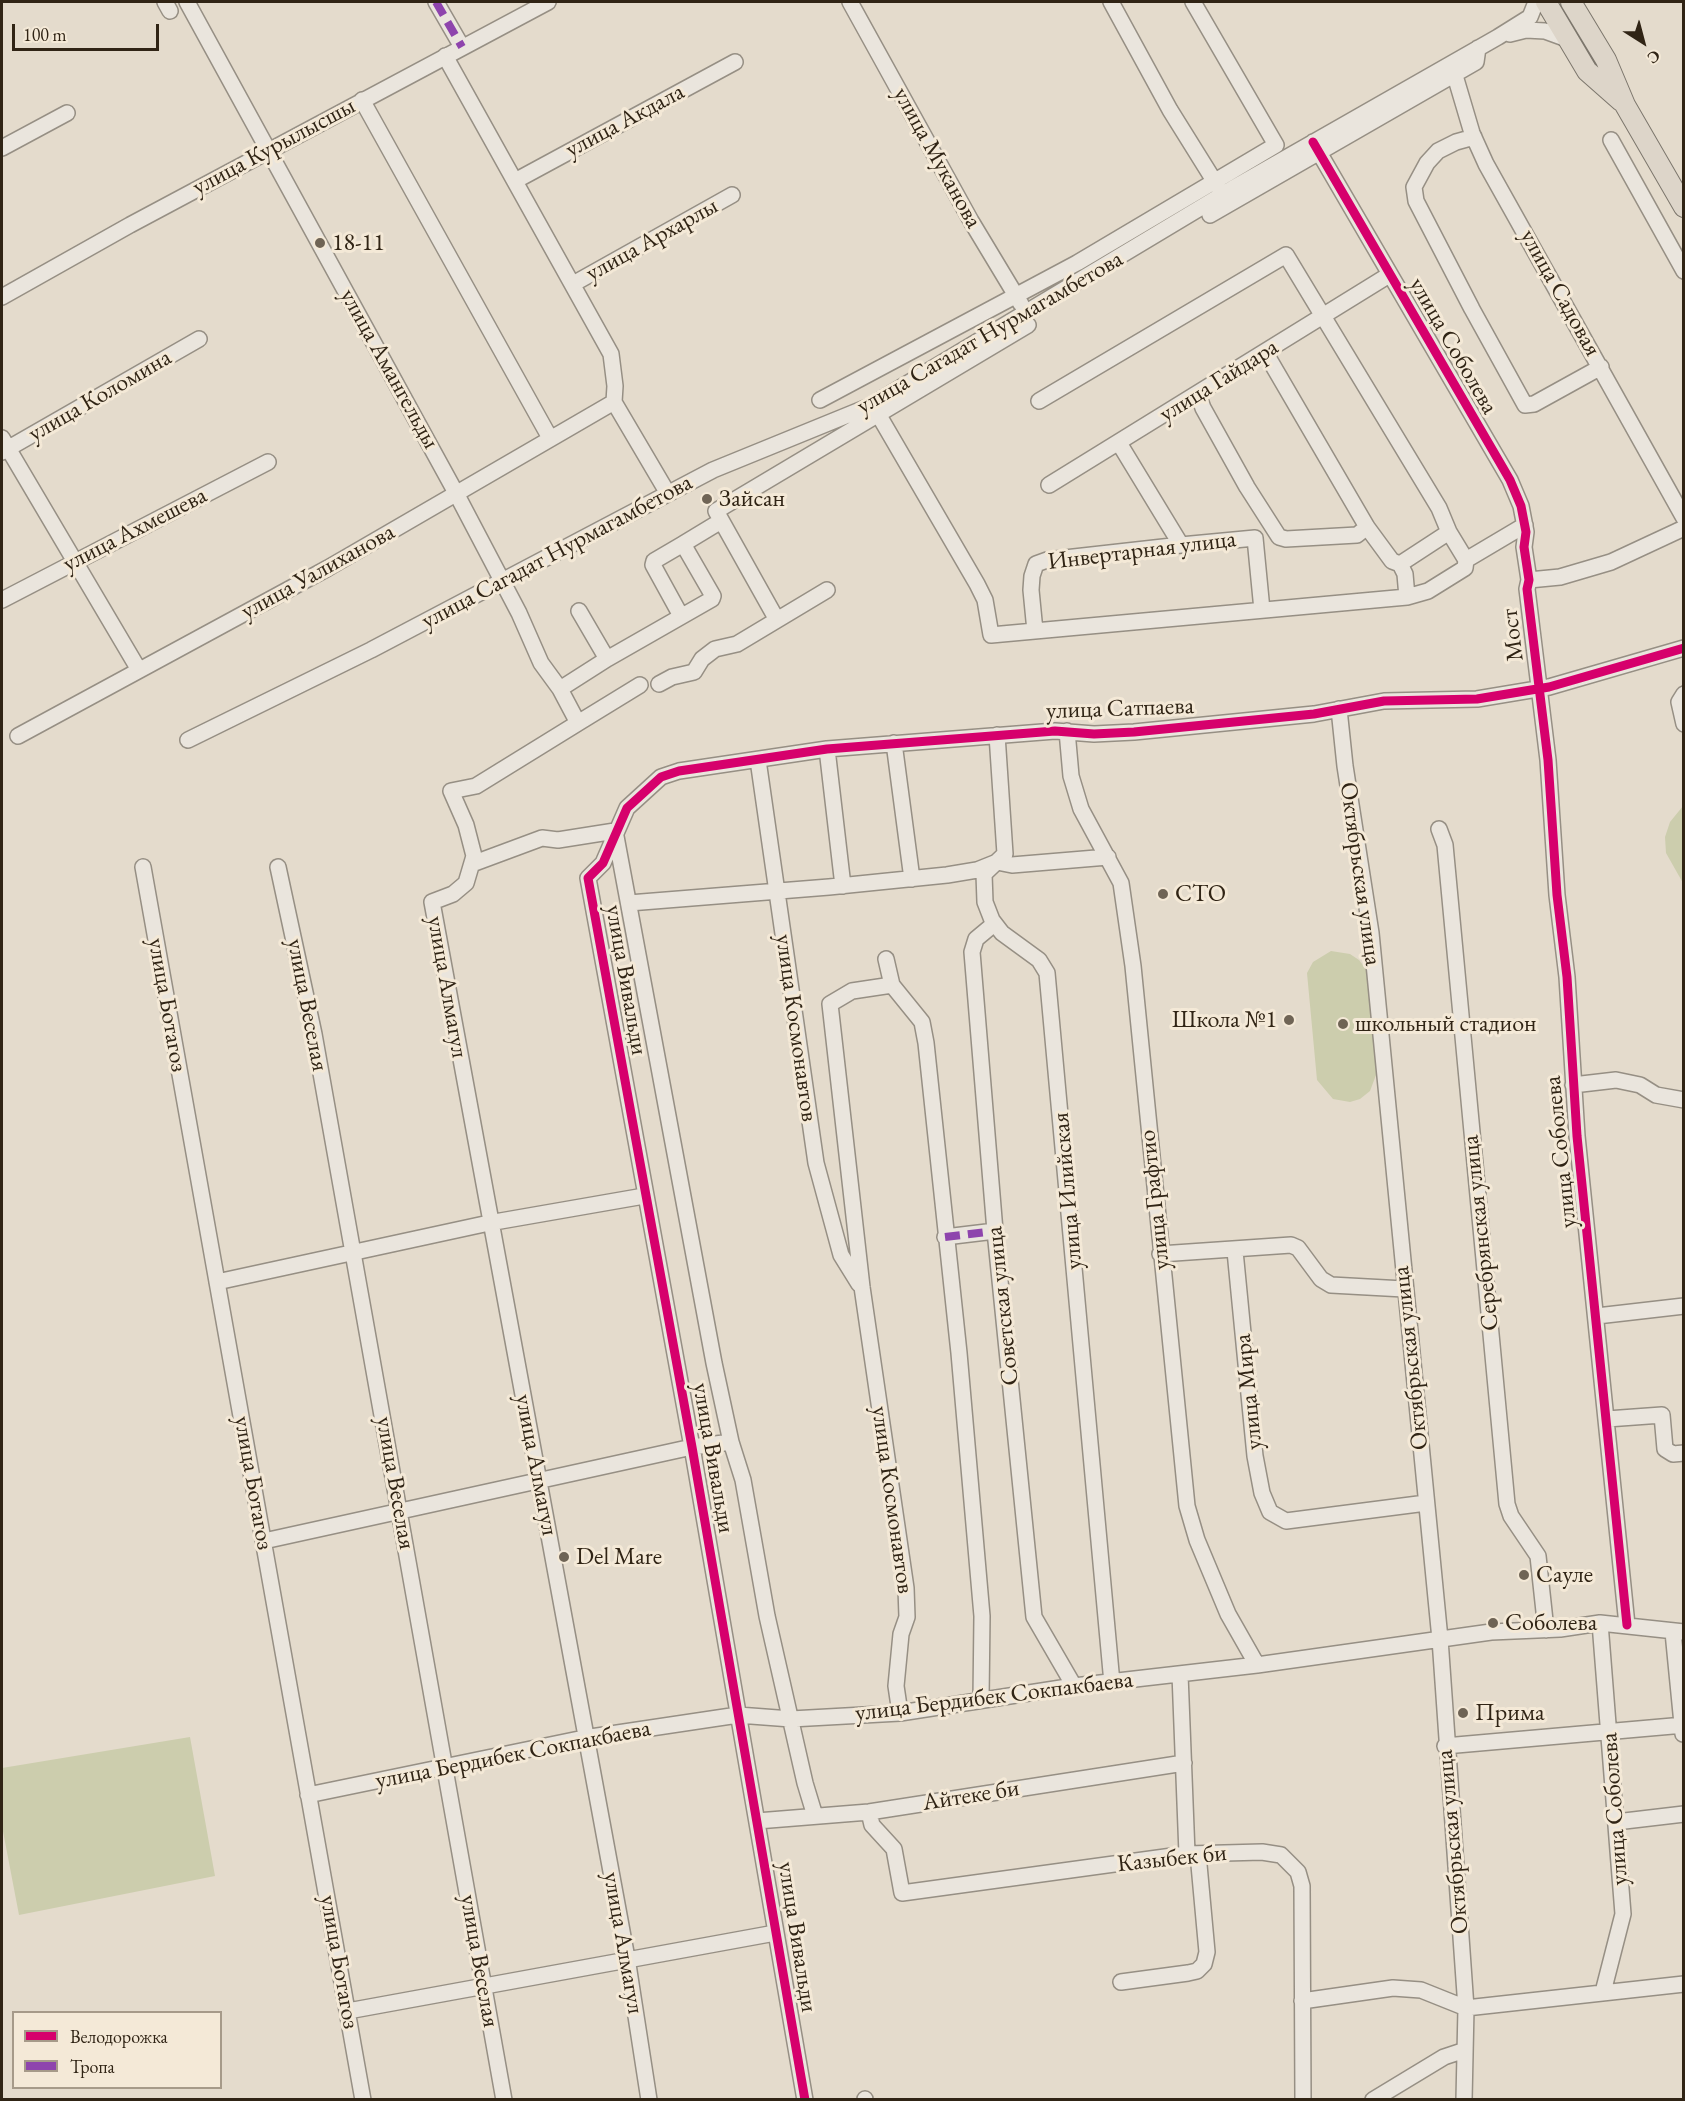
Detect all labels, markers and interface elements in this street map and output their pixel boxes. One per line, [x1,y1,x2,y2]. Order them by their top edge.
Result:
scale bar [15,12,162,50]
north arrow [1613,12,1673,72]
text: 100 m [23,23,67,46]
text: С [1643,45,1665,69]
street label: улица Акдала [561,78,689,164]
street label: улица Муканова [886,82,988,234]
street label: улица Курылысшы [188,92,360,202]
street label: улица Архарлы [581,192,723,288]
street label: улица Садовая [1513,224,1607,362]
place label: 18-11 [332,229,385,257]
marker: 18-11 [313,236,327,250]
street label: улица Сагадат Нурмагамбетова [852,245,1128,421]
street label: улица Соболева [1402,273,1504,419]
street label: улица Амангельды [333,284,445,454]
street label: улица Гайдара [1154,333,1284,429]
street label: улица Коломина [23,343,177,449]
street label: улица Сагадат Нурмагамбетова [417,468,697,636]
street label: улица Ахмешева [58,481,212,579]
place label: Зайсан [719,485,785,513]
marker: Зайсан [700,492,714,506]
street label: улица Уалиханова [236,518,400,626]
street label: Инвертарная улица [1046,525,1238,577]
street label: Мост [1496,607,1530,663]
street label: улица Сатпаева [1046,692,1194,726]
street label: Октябрьская улица [1333,780,1387,968]
place label: СТО [1175,880,1226,908]
marker: СТО [1156,887,1170,901]
street label: улица Вивальди [599,903,653,1057]
street label: улица Алмагул [420,914,474,1060]
street label: улица Космонавтов [769,932,823,1124]
street label: улица Ботагоз [141,936,193,1074]
street label: улица Веселая [280,936,334,1074]
place label: Школа №1 [1172,1006,1277,1034]
place label: школьный стадион [1355,1010,1537,1038]
marker: Школа №1 [1282,1013,1296,1027]
marker: школьный стадион [1336,1017,1350,1031]
street label: улица Соболева [1539,1074,1583,1230]
street label: улица Илийская [1047,1111,1089,1271]
street label: улица Графтио [1133,1128,1177,1272]
street label: Серебрянская улица [1456,1134,1506,1332]
street label: Советская улица [980,1225,1026,1387]
street label: Октябрьская улица [1387,1265,1435,1451]
street label: улица Мира [1229,1332,1269,1452]
street label: улица Вивальди [686,1381,740,1535]
street label: улица Алмагул [508,1392,564,1538]
street label: улица Космонавтов [865,1404,919,1596]
street label: улица Ботагоз [227,1414,279,1552]
street label: улица Веселая [369,1414,421,1552]
place label: Del Mare [576,1543,662,1571]
marker: Del Mare [557,1550,571,1564]
place label: Сауле [1536,1561,1593,1589]
marker: Сауле [1517,1568,1531,1582]
place label: Соболева [1505,1609,1597,1637]
marker: Соболева [1486,1616,1500,1630]
street label: улица Бердибек Сокпакбаева [853,1666,1135,1728]
place label: Прима [1475,1699,1545,1727]
marker: Прима [1456,1706,1470,1720]
street label: улица Бердибек Сокпакбаева [373,1714,653,1796]
street label: улица Соболева [1595,1732,1635,1886]
street label: Октябрьская улица [1431,1749,1475,1935]
street label: Айтеке би [921,1774,1021,1818]
street label: Казыбек би [1116,1839,1228,1879]
street label: улица Вивальди [771,1860,823,2014]
street label: улица Алмагул [596,1870,650,2016]
street label: улица Веселая [453,1892,505,2030]
street label: улица Ботагоз [313,1893,365,2031]
legend [12,2011,222,2089]
text: Велодорожка [70,2025,168,2048]
text: Тропа [70,2055,115,2078]

